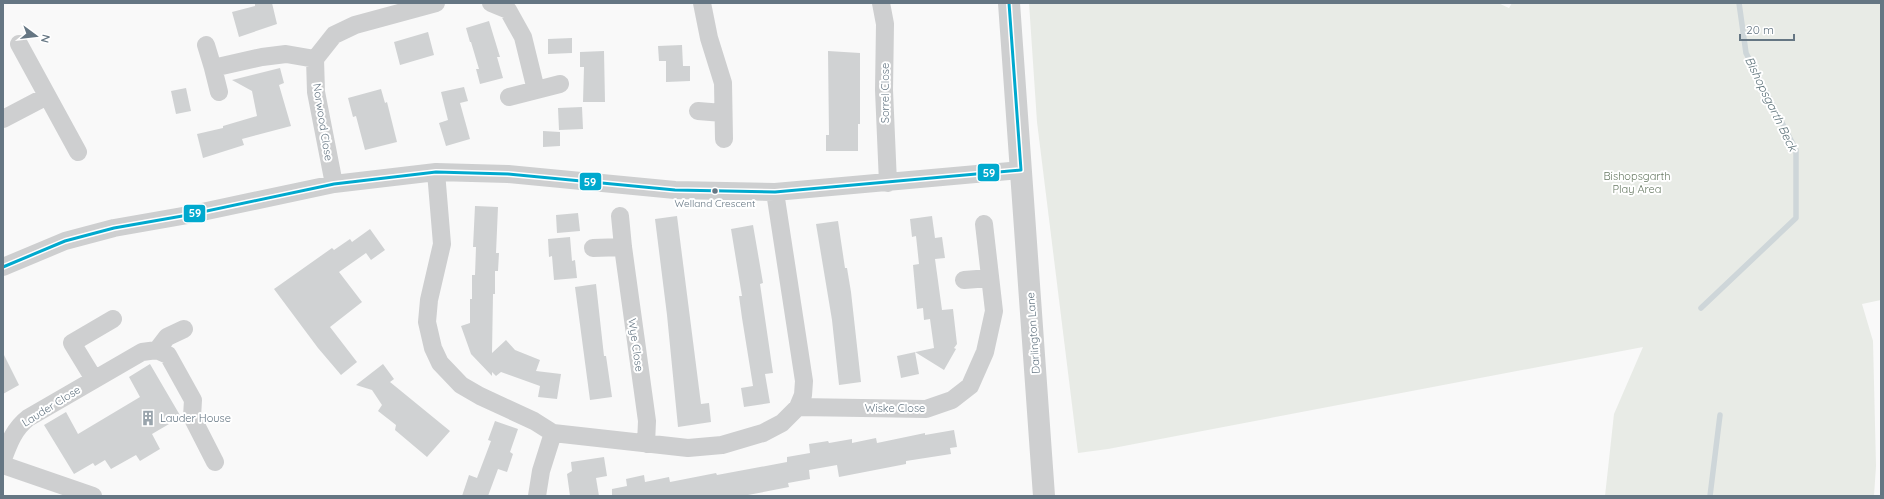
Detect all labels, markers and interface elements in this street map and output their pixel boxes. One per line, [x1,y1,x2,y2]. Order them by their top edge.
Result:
north arrow [16,16,56,56]
scale bar [1740,16,1794,42]
text: 20 m [1746,22,1774,37]
text: N [38,33,53,44]
water label: Bishopsgarth Beck [1742,54,1802,155]
street label: Sorrel Close [878,63,892,123]
street label: Norwood Close [310,82,336,162]
line badge: 59 [977,163,1000,182]
text: 59 [983,166,995,180]
park label: Bishopsgarth Play Area [1603,169,1671,196]
line badge: 59 [579,172,602,191]
text: 59 [584,175,596,189]
marker: Welland Crescent [710,186,720,196]
place label: Welland Crescent [675,197,756,210]
line badge: 59 [183,204,206,223]
text: 59 [189,206,201,220]
street label: Darlington Lane [1023,292,1043,374]
street label: Wye Close [625,317,647,373]
street label: Lauder Close [19,382,83,430]
street label: Wiske Close [865,401,925,415]
building icon: Lauder House [139,409,157,427]
place label: Lauder House [160,411,231,425]

